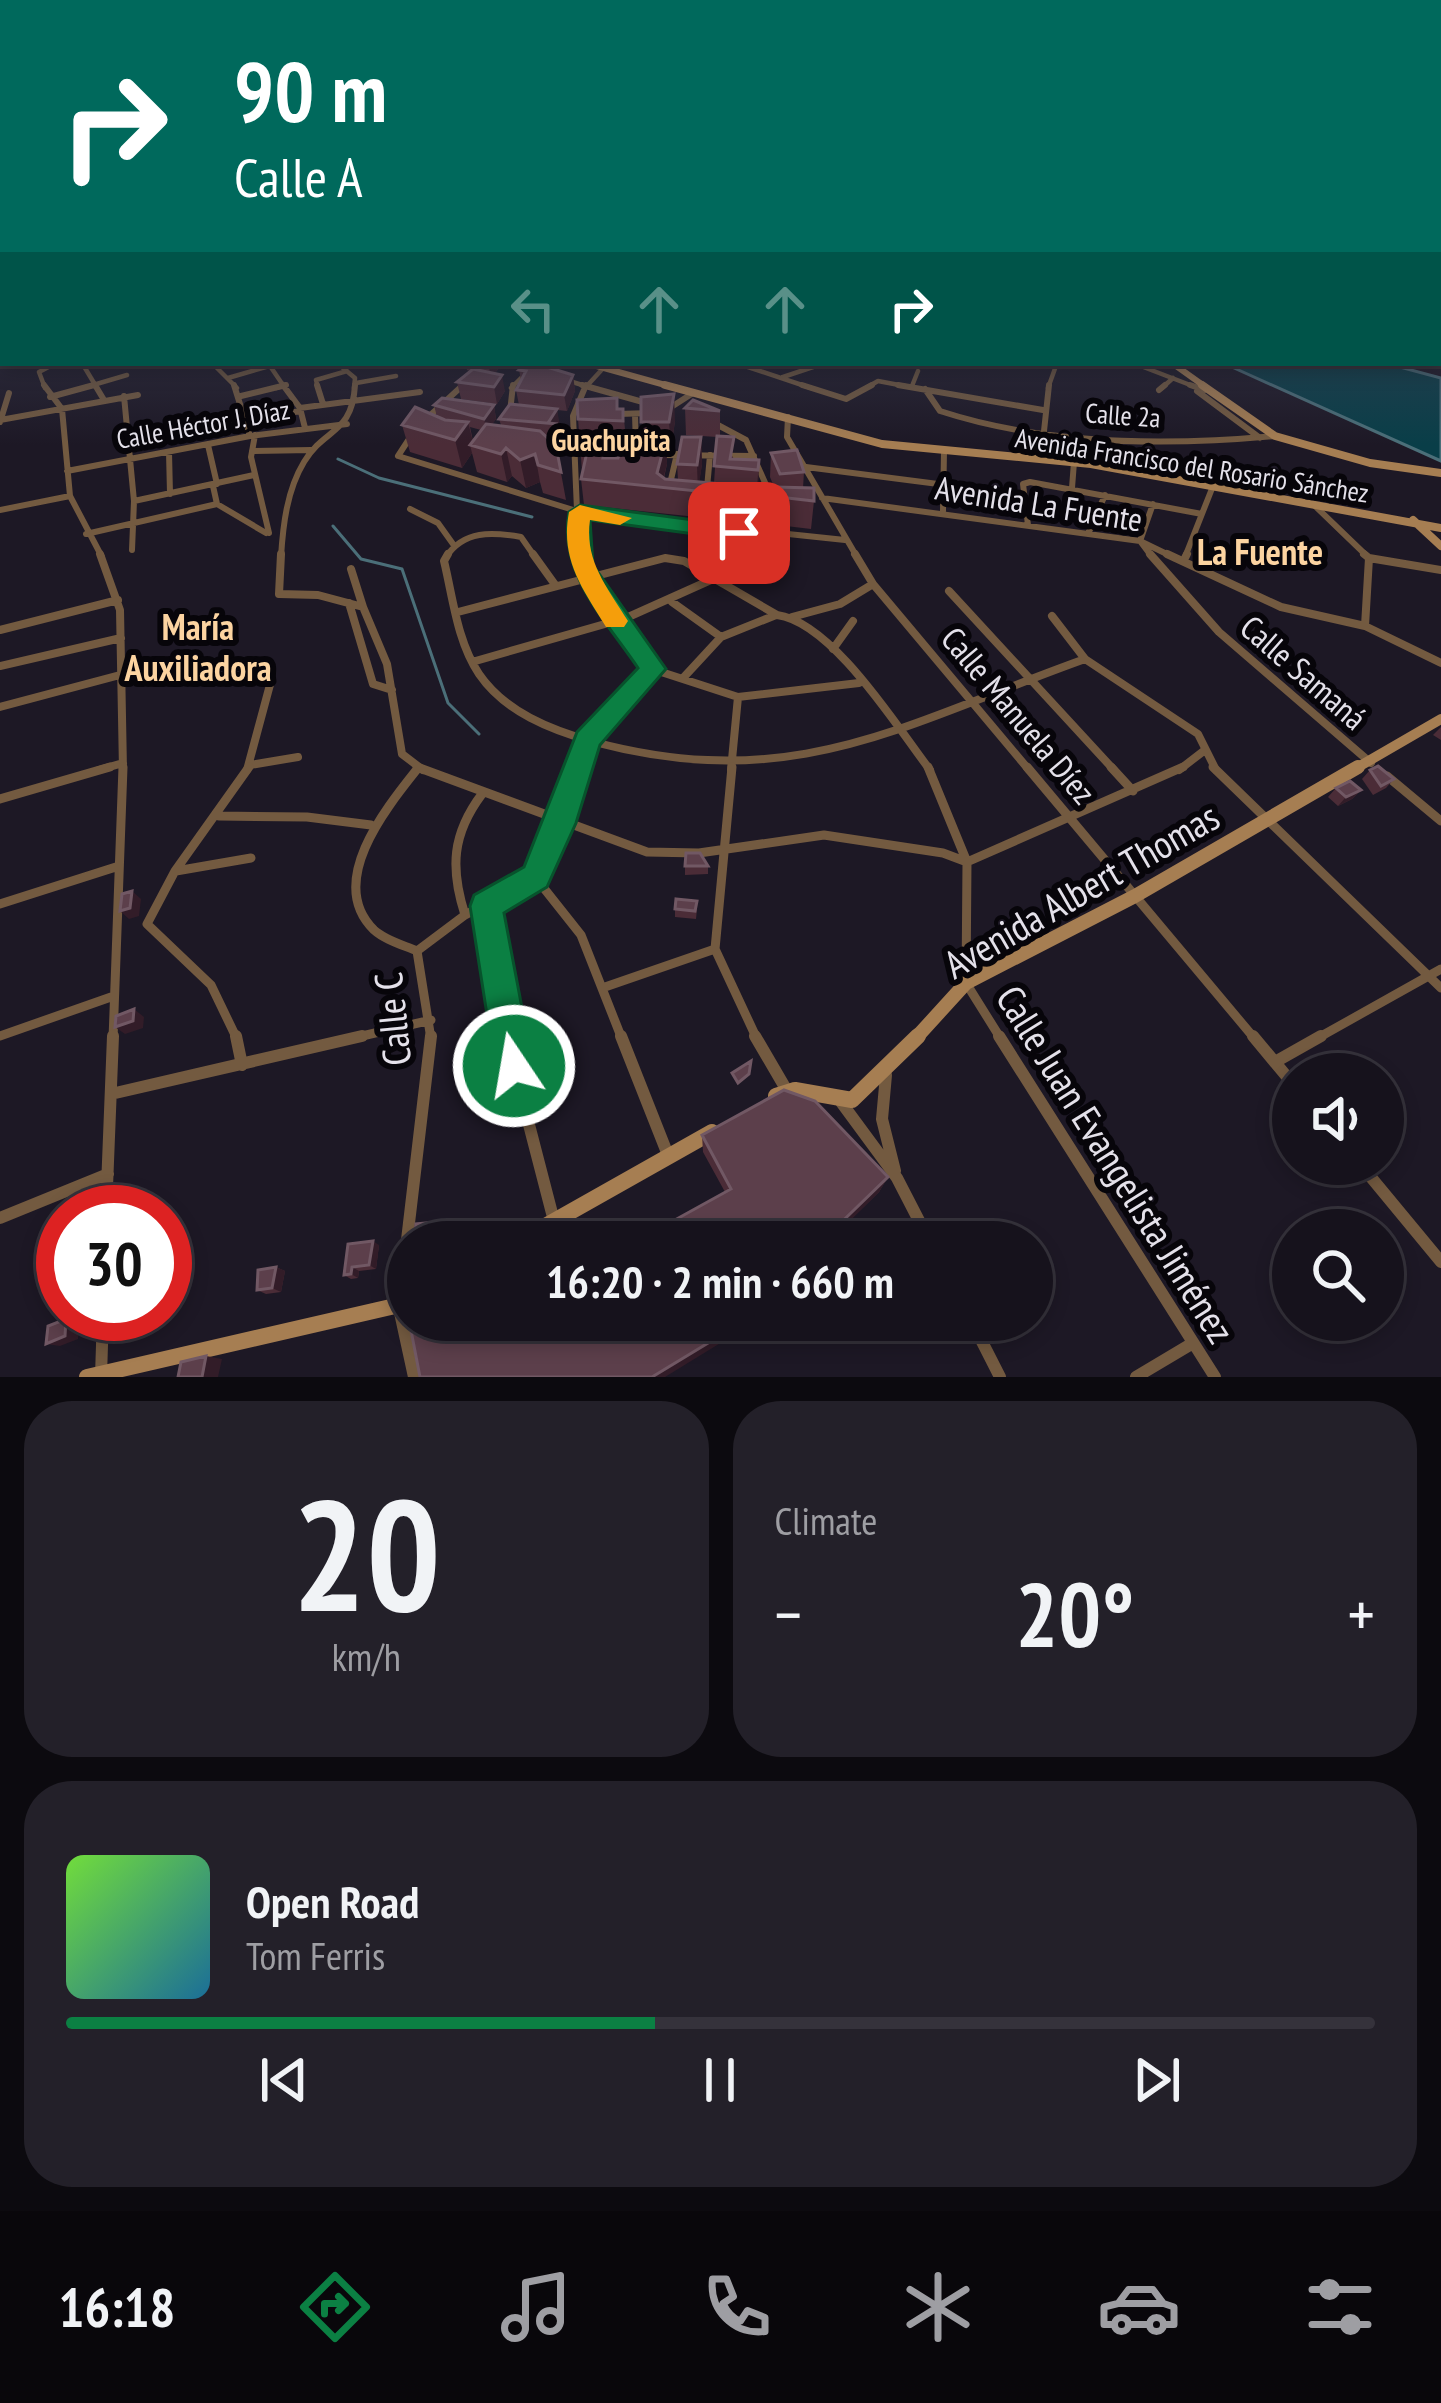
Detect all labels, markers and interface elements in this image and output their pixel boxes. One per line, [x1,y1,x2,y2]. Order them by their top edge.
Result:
text: 90 m [234,36,387,145]
icon: right [36,48,192,204]
text: Calle A [234,142,363,212]
icon: left [500,276,566,342]
icon: ahead [626,276,692,342]
icon: ahead [752,276,818,342]
icon: right [878,276,944,342]
street label: Calle Héctor J. Díaz [114,392,292,456]
street label: Calle 2a [1084,395,1162,435]
district label: Guachupita [551,420,671,459]
street label: Avenida Francisco del Rosario Sánchez [1013,420,1371,510]
street label: Avenida La Fuente [932,465,1146,541]
pin [688,482,790,584]
icon: arrive [706,500,772,566]
district label: La Fuente [1197,528,1323,575]
district label: María Auxiliadora [123,603,272,691]
street label: Calle Samaná [1232,605,1376,739]
street label: Calle Manuela Díez [932,618,1106,812]
street label: Avenida Albert Thomas [934,791,1228,989]
street label: Calle C [362,970,422,1068]
street label: Calle Juan Evangelista Jiménez [985,976,1247,1352]
position arrow [451,1003,577,1129]
map controls [1272,1053,1404,1341]
button: sound [1272,1053,1404,1185]
speed limit sign: 30 [36,1185,192,1341]
button: search [1272,1209,1404,1341]
text: 16:20 · 2 min · 660 m [546,1252,894,1310]
text: 20 [292,1452,441,1654]
text: Climate [775,1495,877,1546]
text: 20° [1015,1555,1134,1672]
text: − [775,1571,802,1656]
text: + [1348,1571,1375,1656]
text: km/h [332,1631,401,1682]
text: Open Road [246,1872,419,1930]
text: Tom Ferris [246,1930,385,1981]
icon: previous [251,2047,317,2113]
icon: pause [687,2047,753,2113]
icon: next [1124,2047,1190,2113]
icon: directions [293,2265,377,2349]
icon: music [494,2265,578,2349]
icon: phone [695,2265,779,2349]
icon: climate [896,2265,980,2349]
icon: car [1097,2265,1181,2349]
icon: filters [1298,2265,1382,2349]
text: 16:18 [59,2272,175,2342]

